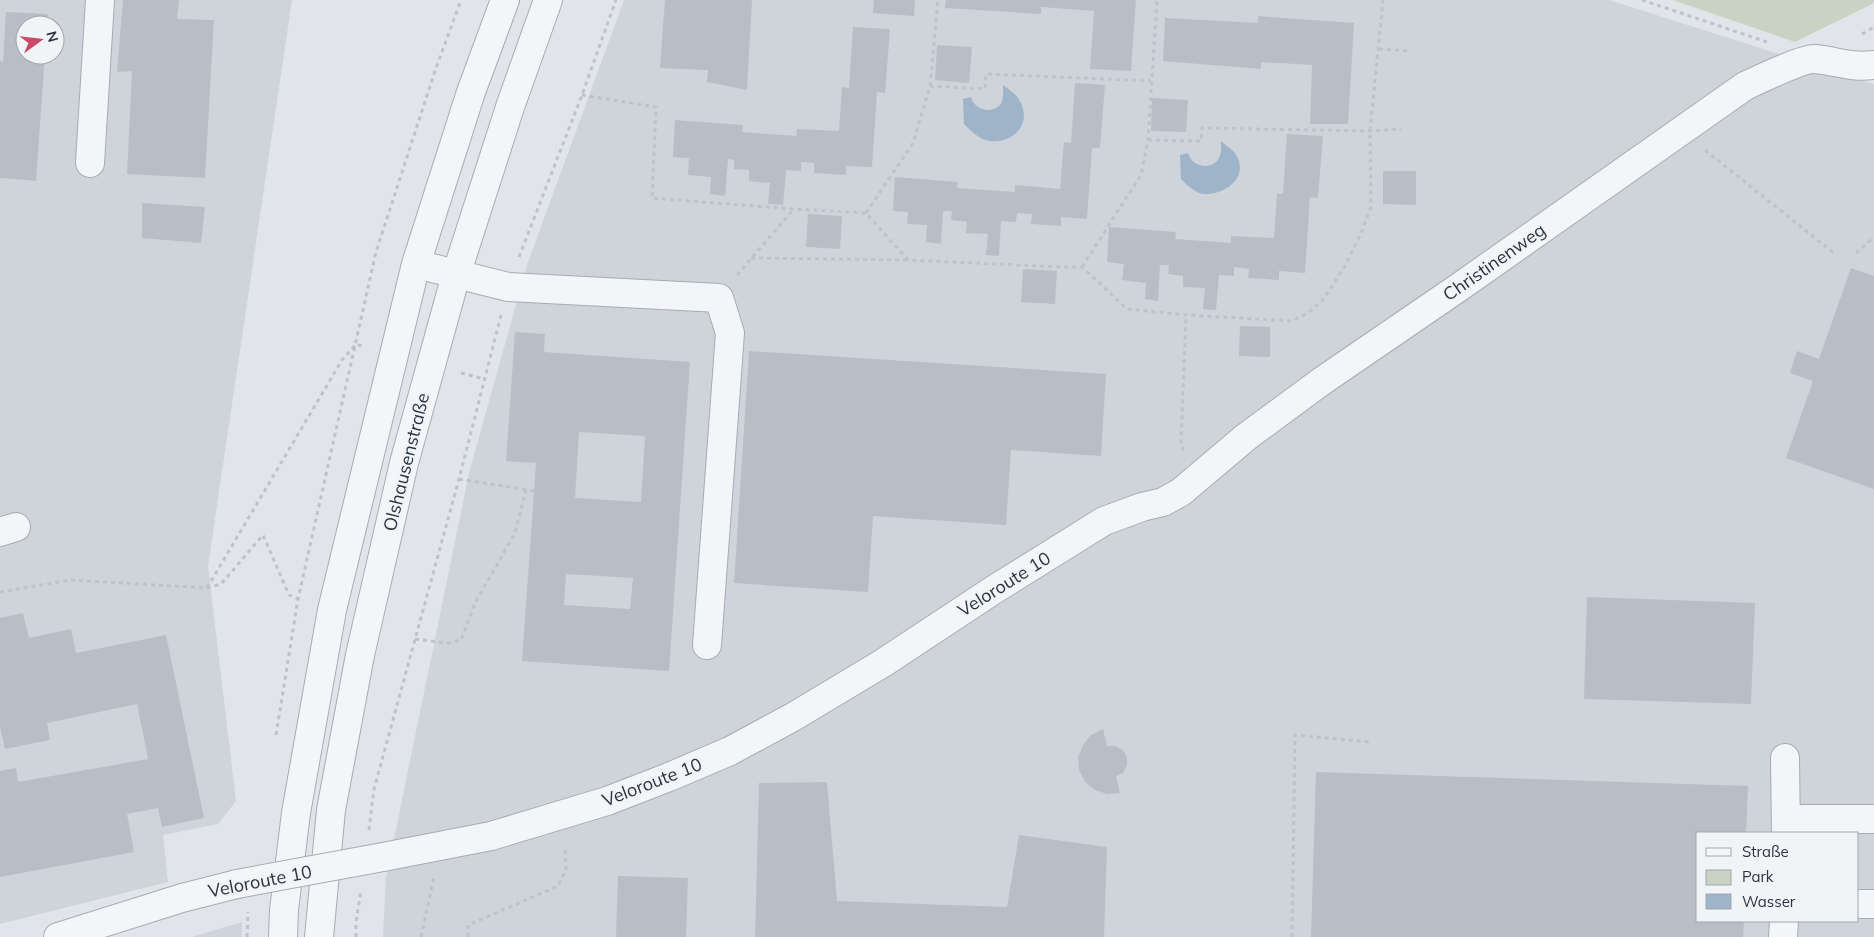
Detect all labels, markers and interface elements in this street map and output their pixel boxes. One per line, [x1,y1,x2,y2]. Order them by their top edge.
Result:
north arrow [15,15,65,65]
text: N [42,29,63,44]
street label: Christinenweg [1438,218,1550,306]
street label: Olshausenstraße [378,390,434,534]
street label: Veloroute 10 [953,546,1055,622]
street label: Veloroute 10 [599,752,705,812]
legend [1696,832,1859,922]
text: Straße [1742,842,1789,861]
street label: Veloroute 10 [206,860,314,902]
text: Park [1742,867,1774,886]
text: Wasser [1742,892,1796,911]

